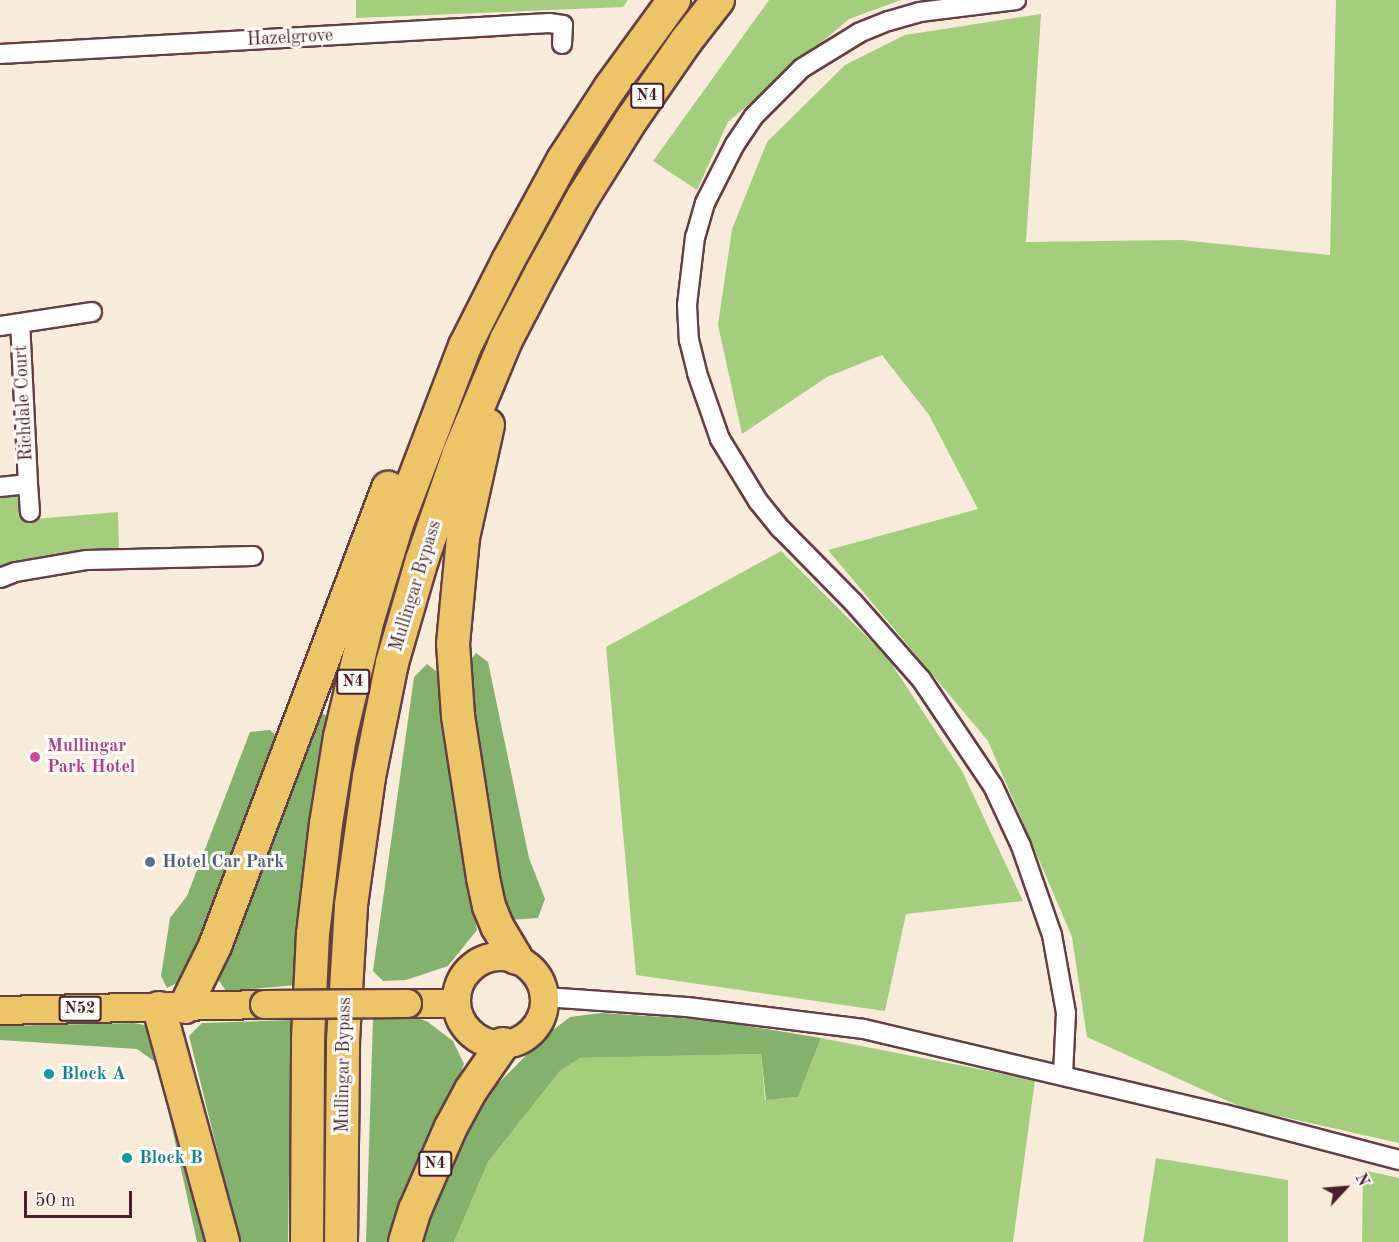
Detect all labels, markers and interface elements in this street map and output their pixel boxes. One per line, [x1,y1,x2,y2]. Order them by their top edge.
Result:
street label: Hazelgrove [246,25,334,51]
road number: N4 [629,83,665,109]
street label: Richdale Court [10,344,38,462]
street label: Mullingar Bypass [386,518,446,654]
road number: N4 [335,669,371,695]
place label: Mullingar Park Hotel [47,736,135,778]
marker: Mullingar Park Hotel [28,750,42,764]
place label: Hotel Car Park [162,851,284,873]
marker: Hotel Car Park [143,855,157,869]
road number: N52 [58,996,103,1022]
street label: Mullingar Bypass [332,997,356,1133]
place label: Block A [61,1063,126,1085]
marker: Block A [42,1067,56,1081]
place label: Block B [139,1147,203,1169]
marker: Block B [120,1151,134,1165]
road number: N4 [417,1151,453,1177]
north arrow [1315,1158,1375,1218]
text: N [1351,1171,1371,1189]
scale bar [27,1179,135,1217]
text: 50 m [35,1192,75,1210]

